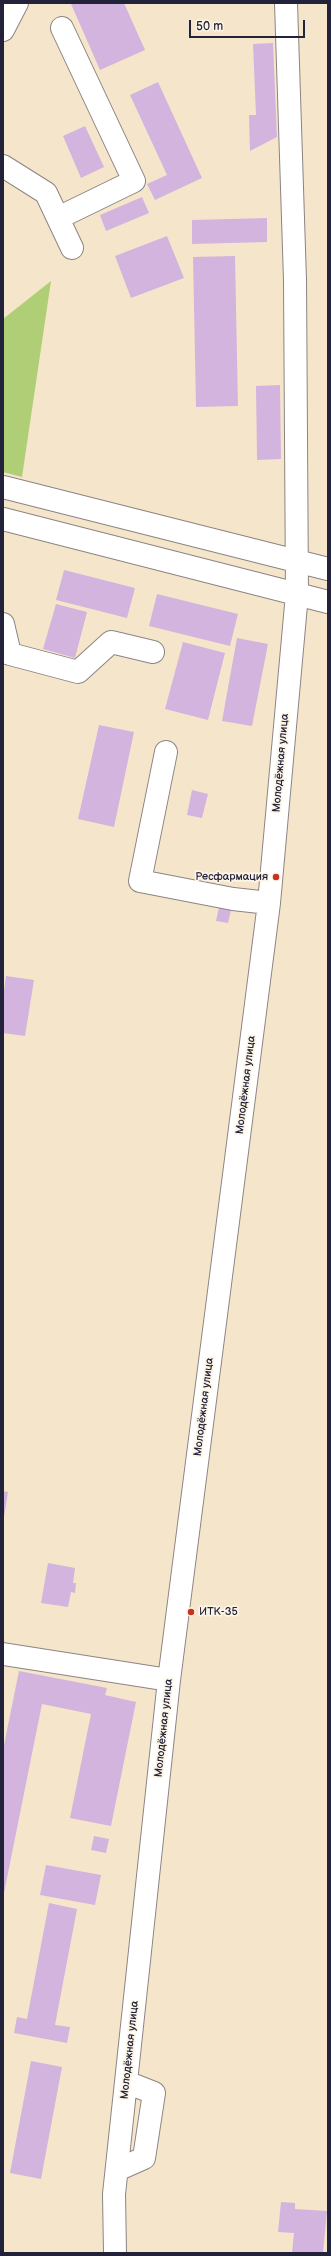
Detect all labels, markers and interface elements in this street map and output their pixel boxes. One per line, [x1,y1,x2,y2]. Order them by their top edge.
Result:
scale bar [191,12,307,38]
text: 50 m [196,19,223,34]
street label: Молодёжная улица [270,713,292,813]
place label: Ресфармация [195,870,268,884]
marker: Ресфармация [271,872,281,882]
street label: Молодёжная улица [233,1035,259,1135]
street label: Молодёжная улица [191,1357,217,1457]
place label: ИТК-35 [199,1605,238,1619]
marker: ИТК-35 [186,1607,196,1617]
street label: Молодёжная улица [152,1678,176,1778]
street label: Молодёжная улица [118,2000,142,2100]

